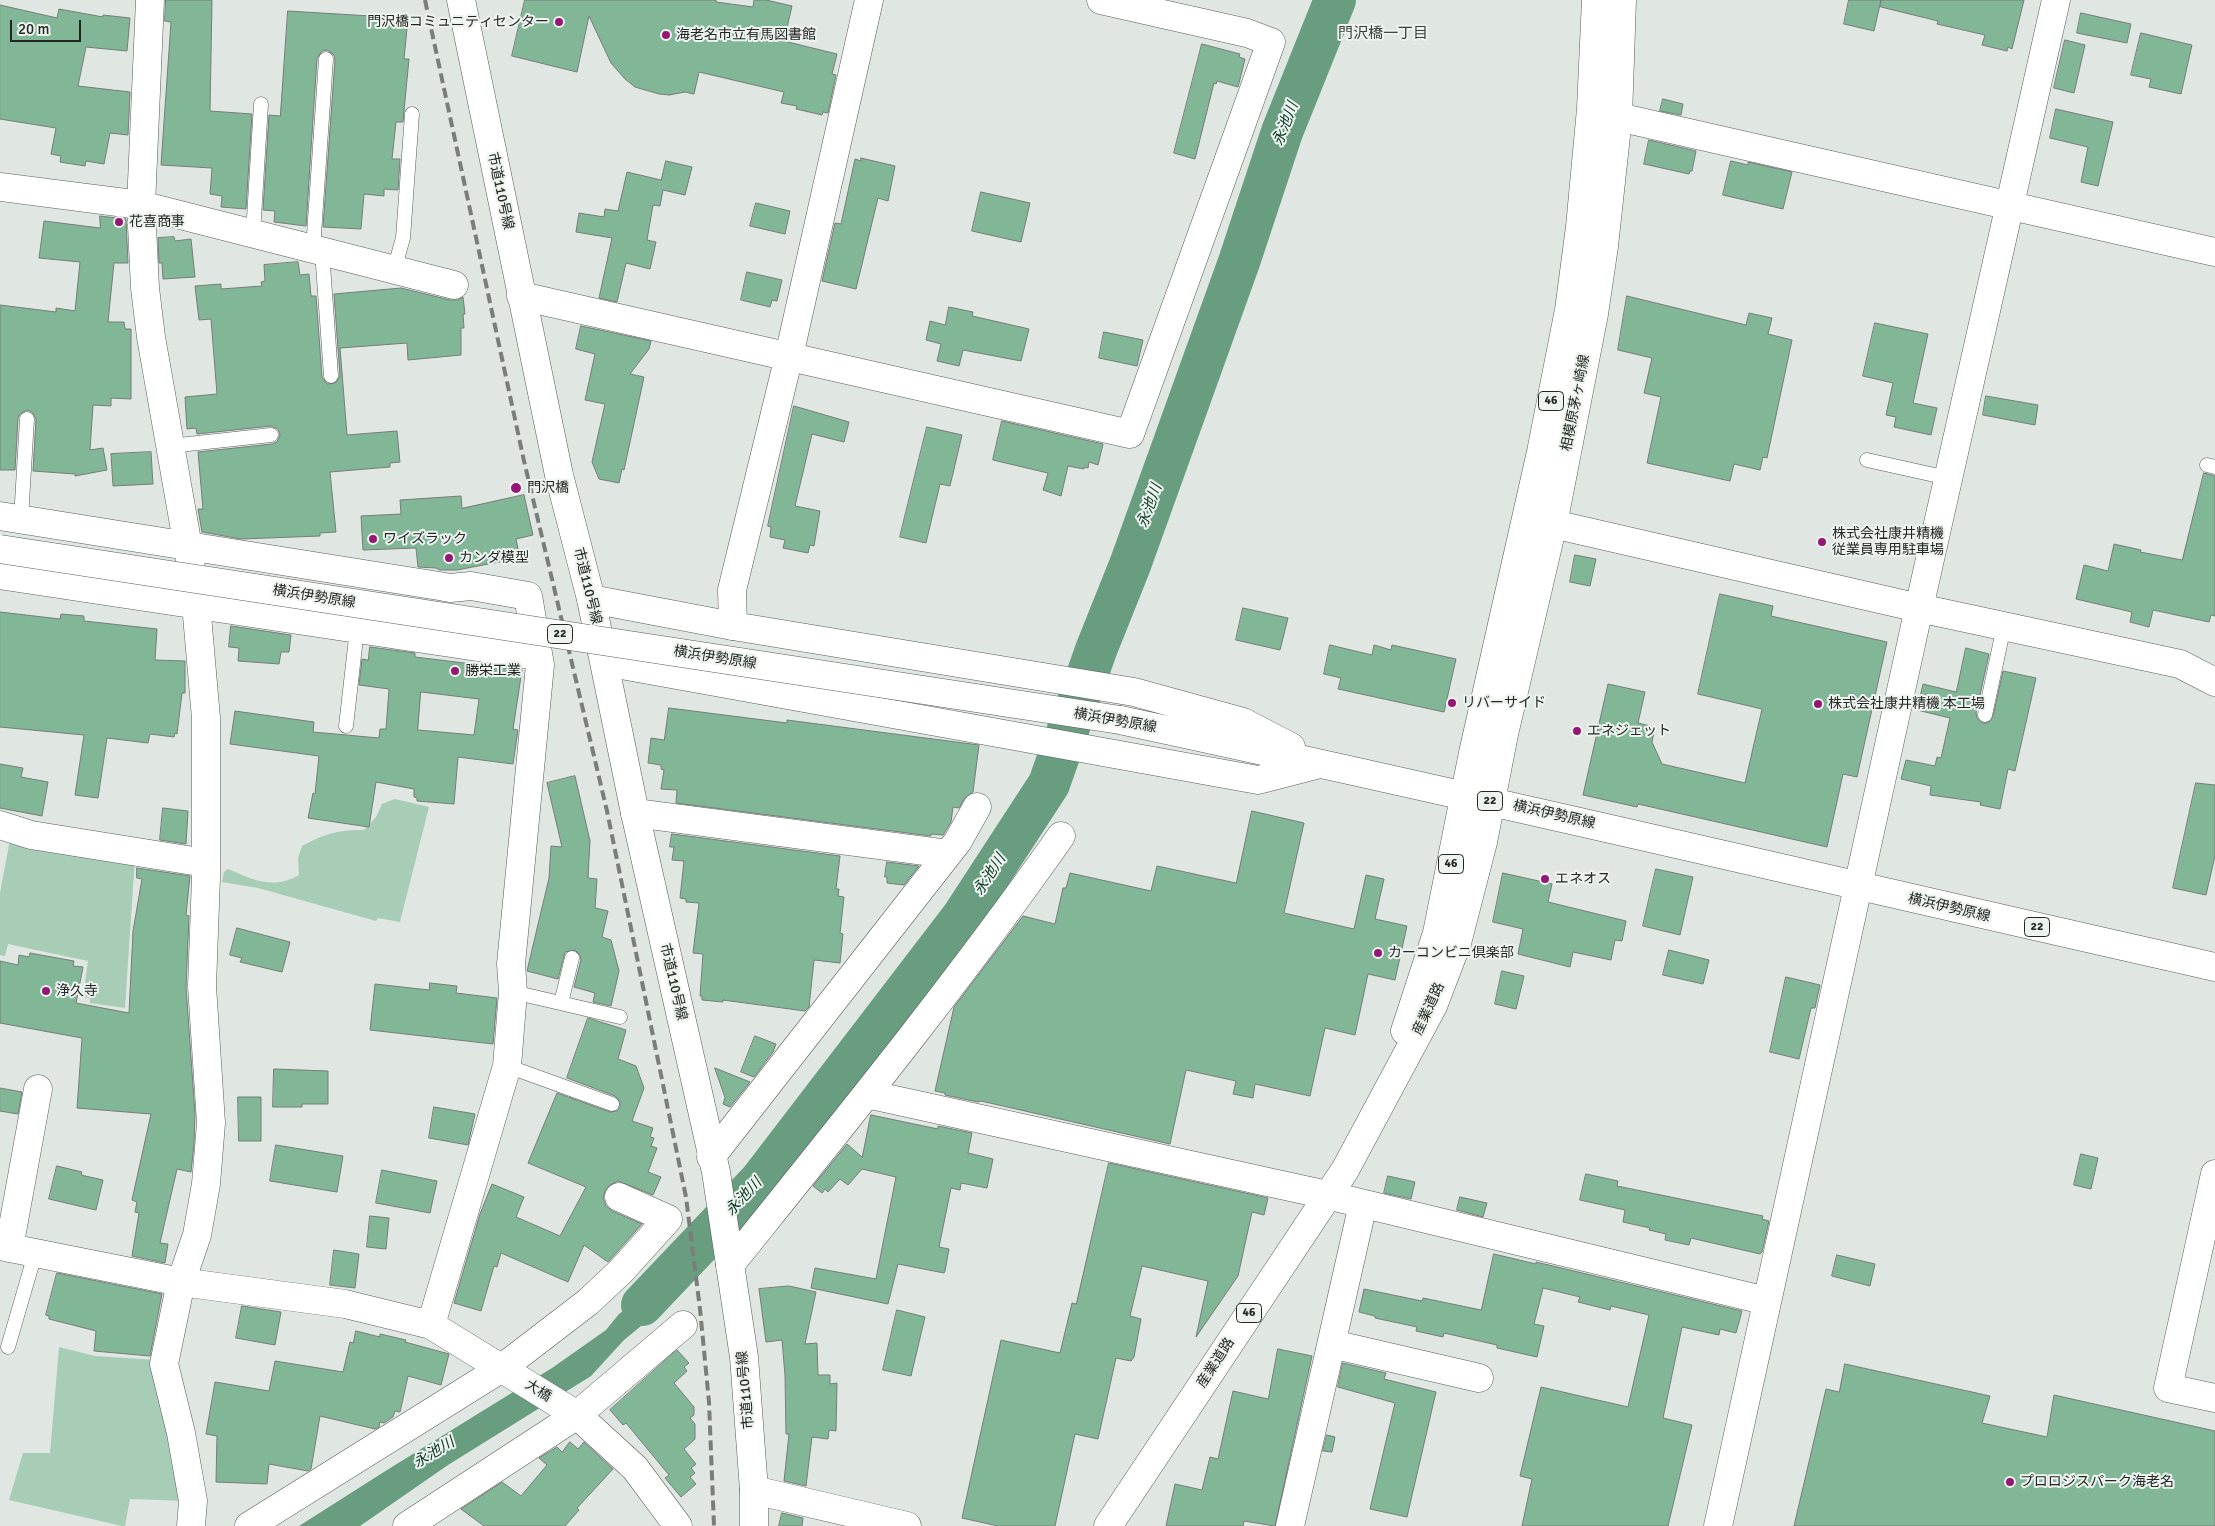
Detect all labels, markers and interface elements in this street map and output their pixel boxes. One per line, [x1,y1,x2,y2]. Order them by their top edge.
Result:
scale bar [12,10,84,42]
place label: 門沢橋コミュニティセンター [367,14,549,30]
marker: 門沢橋コミュニティセンター [553,16,565,28]
text: 20 m [18,20,49,38]
district label: 門沢橋一丁目 [1338,25,1428,43]
place label: 海老名市立有馬図書館 [676,27,816,43]
marker: 海老名市立有馬図書館 [660,29,672,41]
water label: 永池川 [1270,100,1302,148]
street label: 市道110号線 [484,151,516,231]
place label: 花喜商事 [129,214,185,230]
marker: 花喜商事 [113,216,125,228]
street label: 相模原茅ヶ崎線 [1558,353,1594,453]
road number: 46 [1538,392,1564,411]
place label: 門沢橋 [527,480,569,496]
marker: 門沢橋 [509,481,523,495]
water label: 永池川 [1134,482,1166,530]
place label: 株式会社康井精機 従業員専用駐車場 [1832,526,1944,558]
place label: ワイズラック [383,531,467,547]
marker: ワイズラック [367,533,379,545]
marker: 株式会社康井精機 従業員専用駐車場 [1816,536,1828,548]
street label: 市道110号線 [569,546,605,626]
place label: カンダ模型 [459,550,529,566]
marker: カンダ模型 [443,552,455,564]
street label: 横浜伊勢原線 [271,582,357,612]
road number: 22 [548,624,572,644]
street label: 横浜伊勢原線 [672,643,758,673]
place label: 勝栄工業 [465,663,521,679]
marker: 勝栄工業 [449,665,461,677]
place label: リバーサイド [1462,695,1546,711]
place label: 株式会社康井精機 本工場 [1828,696,1985,712]
marker: リバーサイド [1446,697,1458,709]
marker: 株式会社康井精機 本工場 [1812,698,1824,710]
street label: 横浜伊勢原線 [1072,705,1158,737]
place label: エネジェット [1587,723,1671,739]
marker: エネジェット [1571,725,1583,737]
road number: 22 [1478,791,1502,810]
street label: 横浜伊勢原線 [1511,797,1597,833]
water label: 永池川 [970,851,1010,899]
road number: 46 [1438,854,1464,874]
place label: エネオス [1555,871,1611,887]
marker: エネオス [1539,873,1551,885]
street label: 横浜伊勢原線 [1906,890,1992,926]
road number: 22 [2024,918,2050,936]
street label: 市道110号線 [656,942,690,1022]
place label: カーコンビニ倶楽部 [1388,945,1514,961]
marker: カーコンビニ倶楽部 [1372,947,1384,959]
street label: 産業道路 [1410,980,1448,1038]
place label: 浄久寺 [56,983,98,999]
marker: 浄久寺 [40,985,52,997]
water label: 永池川 [722,1174,766,1220]
road number: 46 [1236,1304,1262,1322]
street label: 産業道路 [1194,1335,1238,1391]
street label: 市道110号線 [734,1350,758,1430]
street label: 大橋 [522,1376,554,1406]
water label: 永池川 [410,1434,458,1472]
place label: プロロジスパーク海老名 [2020,1474,2174,1490]
marker: プロロジスパーク海老名 [2004,1476,2016,1488]

